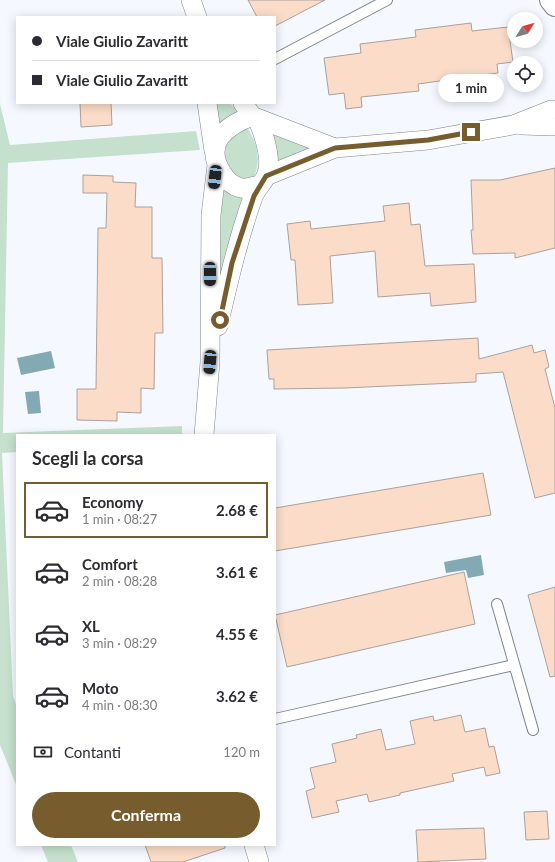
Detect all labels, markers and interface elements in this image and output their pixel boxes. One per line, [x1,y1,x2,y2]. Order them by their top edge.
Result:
north arrow [507,12,543,48]
map controls [507,12,543,92]
text: Viale Giulio Zavaritt [56,32,188,50]
button: locate [507,56,543,92]
text: Viale Giulio Zavaritt [56,71,188,89]
callout: 1 min [438,74,504,102]
text: 1 min [455,80,487,96]
route end [462,123,480,141]
car [208,164,222,190]
car [204,262,216,286]
route start [211,311,229,329]
car [203,350,217,374]
text: Scegli la corsa [32,447,143,469]
icon: car [34,492,70,528]
text: Economy [82,493,143,511]
text: 2.68 € [216,501,258,519]
text: 1 min · 08:27 [82,511,157,527]
icon: car [34,554,70,590]
text: Comfort [82,555,138,573]
text: 3.61 € [216,563,258,581]
text: 2 min · 08:28 [82,573,157,589]
icon: car [34,616,70,652]
text: XL [82,617,100,635]
text: 4.55 € [216,625,258,643]
text: 3 min · 08:29 [82,635,157,651]
icon: car [34,678,70,714]
text: Moto [82,679,119,697]
text: 3.62 € [216,687,258,705]
text: 4 min · 08:30 [82,697,157,713]
icon: cash [32,741,54,763]
text: Contanti [64,743,121,761]
text: 120 m [223,744,260,760]
button: Conferma [32,792,260,838]

